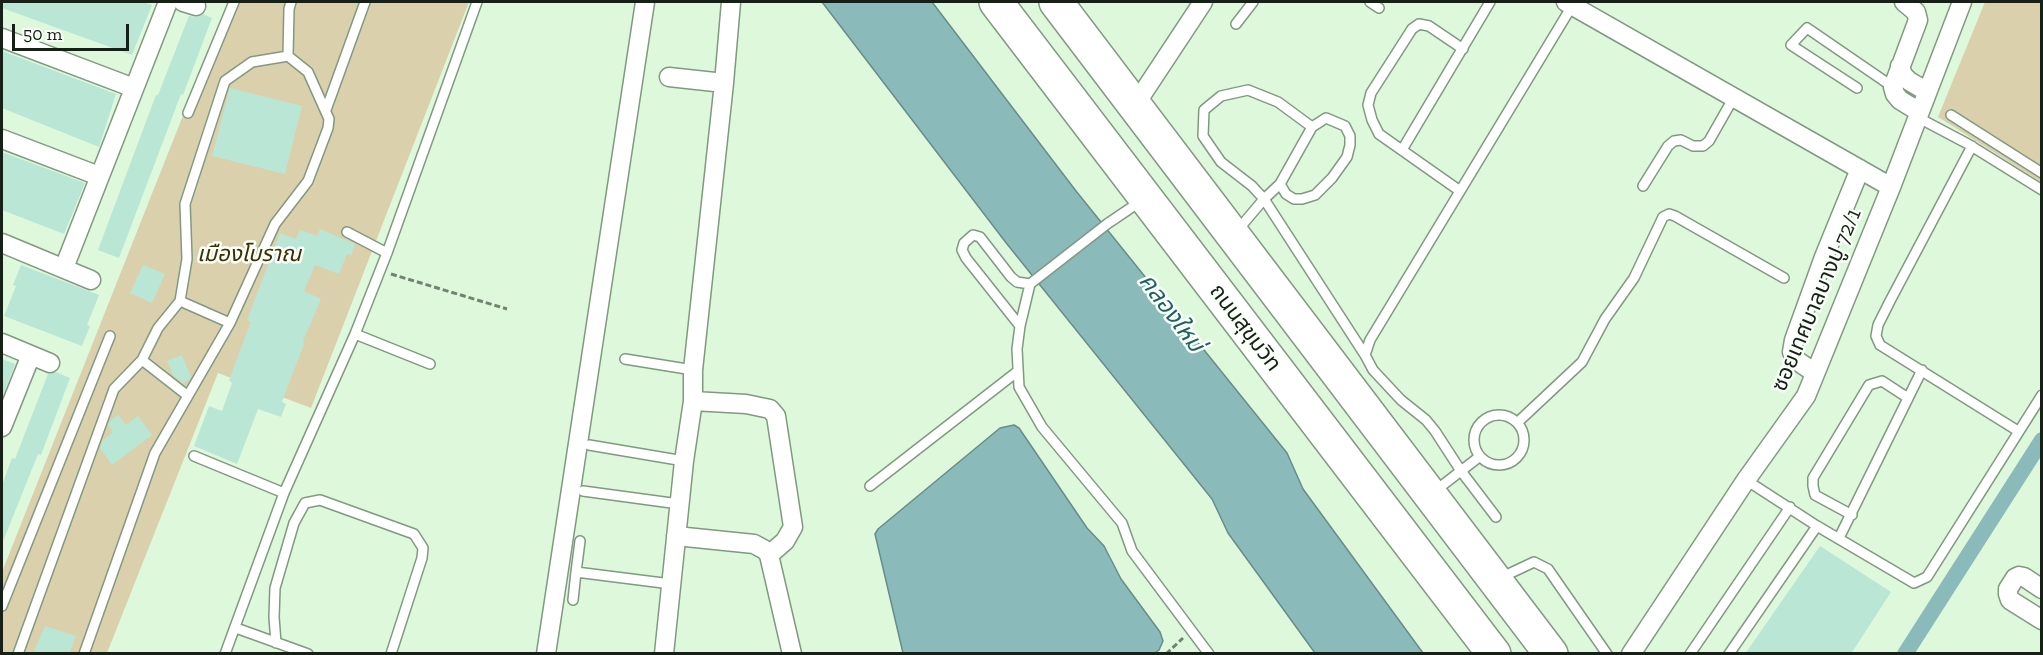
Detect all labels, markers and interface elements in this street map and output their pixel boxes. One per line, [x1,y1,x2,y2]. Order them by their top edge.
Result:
scale bar [15,12,132,50]
text: 50 m [23,23,62,45]
street label: ซอยเทศบาลบางปู 72/1 [1766,204,1868,396]
park label: เมืองโบราณ [197,242,301,268]
water label: คลองใหม่ [1132,268,1210,358]
street label: ถนนสุขุมวิท [1204,279,1286,377]

